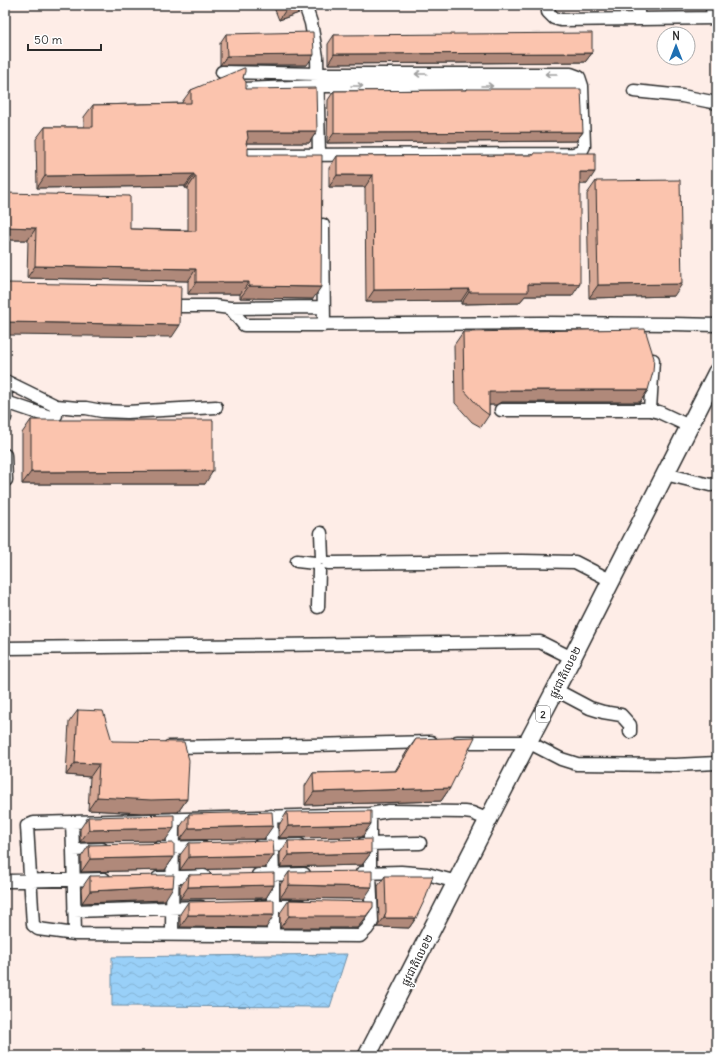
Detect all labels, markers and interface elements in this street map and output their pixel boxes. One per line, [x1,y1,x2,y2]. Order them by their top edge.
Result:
scale bar [28,26,101,52]
north arrow [656,26,696,66]
text: N [672,29,680,43]
text: 50 m [34,32,63,47]
one-way arrow [415,70,428,78]
one-way arrow [545,70,558,78]
one-way arrow [350,82,363,90]
one-way arrow [480,82,493,90]
street label: ផ្លូវជាតិលេខ២ [546,644,587,702]
road number: 2 [536,706,550,722]
street label: ផ្លូវជាតិលេខ២ [398,932,439,990]

